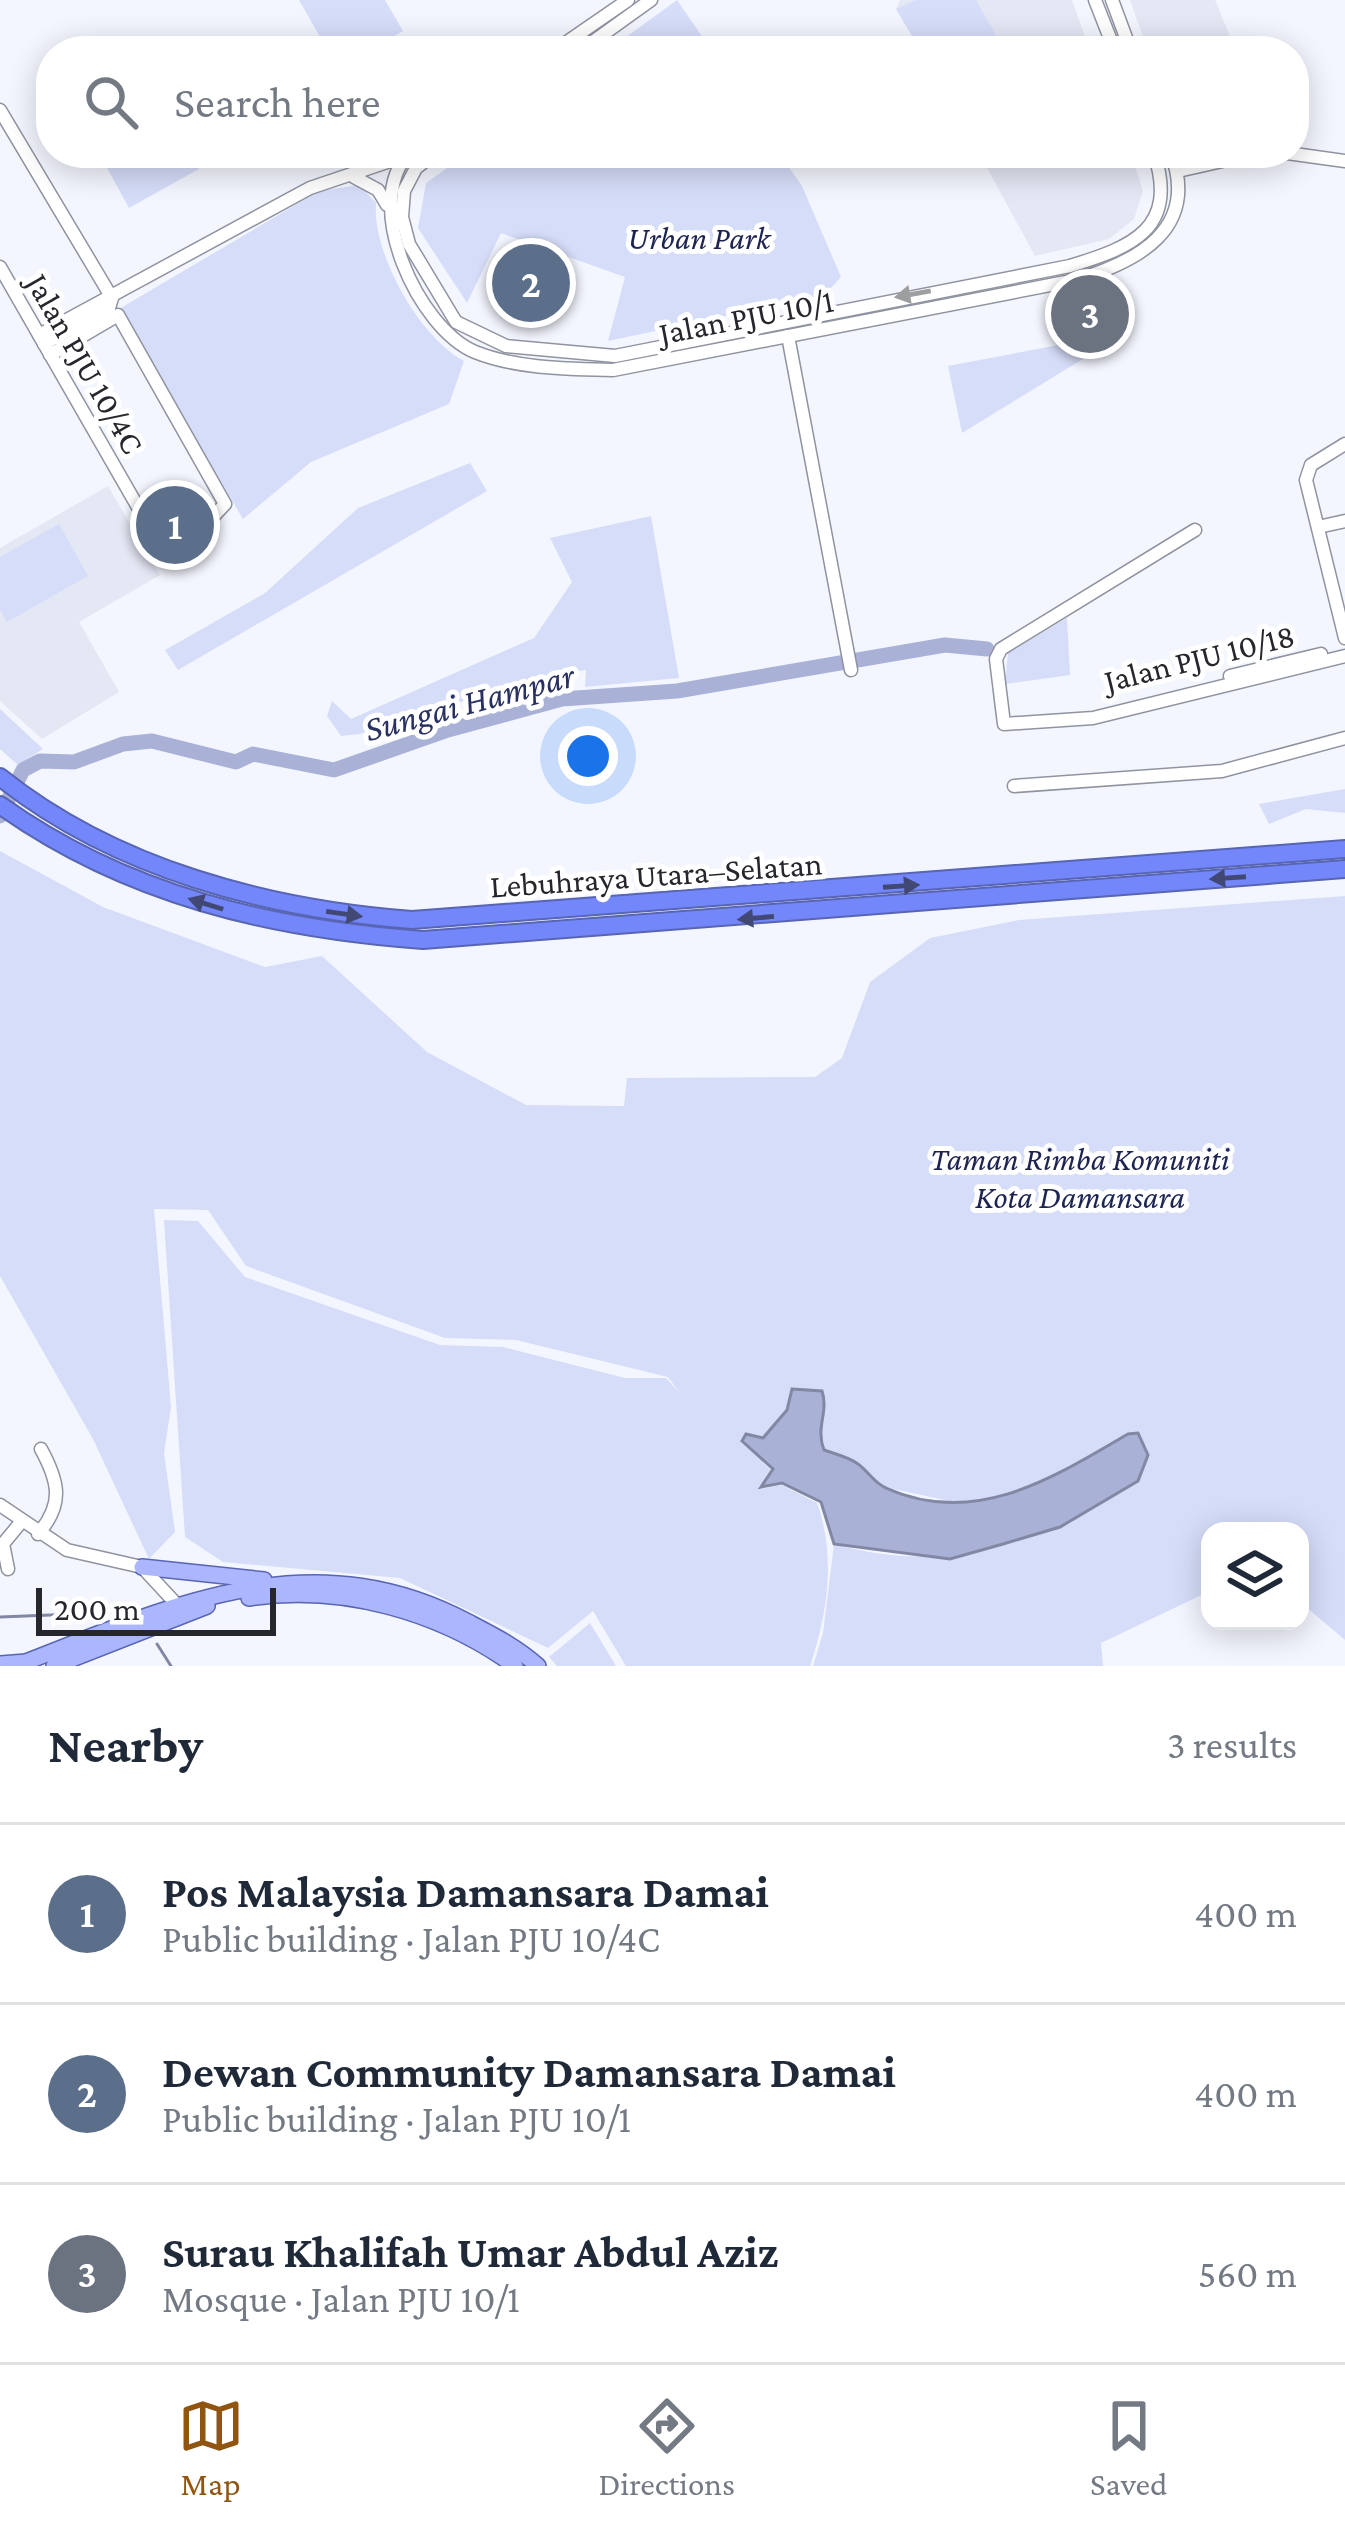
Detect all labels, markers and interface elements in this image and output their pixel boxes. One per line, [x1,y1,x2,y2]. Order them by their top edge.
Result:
search box [36,36,1309,168]
icon: search [78,69,144,135]
text: Search here [174,77,381,127]
park label: Urban Park [628,219,772,256]
pin: 2 [492,238,570,328]
street label: Jalan PJU 10/4C [18,264,152,460]
pin: 3 [1051,269,1129,359]
street label: Jalan PJU 10/1 [653,281,836,352]
one-way arrow [894,285,932,304]
pin: 1 [136,480,214,570]
street label: Jalan PJU 10/18 [1097,616,1298,700]
water label: Sungai Hampar [360,654,580,749]
your location [558,726,618,786]
street label: Lebuhraya Utara–Selatan [489,844,823,905]
one-way arrow [1209,869,1246,888]
one-way arrow [883,876,920,895]
one-way arrow [187,894,224,912]
one-way arrow [326,905,363,924]
one-way arrow [737,908,774,927]
park label: Taman Rimba Komuniti Kota Damansara [930,1140,1230,1215]
map controls [1201,1522,1309,1630]
button: layers [1201,1522,1309,1630]
scale bar [36,1582,276,1635]
text: 200 m [54,1590,140,1627]
text: Nearby [48,1716,203,1773]
text: 3 results [1167,1723,1297,1766]
text: Pos Malaysia Damansara Damai [162,1867,769,1917]
text: 1 [80,1892,94,1935]
text: 400 m [1194,1892,1297,1935]
text: Public building · Jalan PJU 10/4C [162,1917,660,1960]
text: Dewan Community Damansara Damai [162,2047,896,2097]
text: 2 [77,2072,97,2115]
text: 400 m [1194,2072,1297,2115]
text: Public building · Jalan PJU 10/1 [162,2097,631,2140]
text: Surau Khalifah Umar Abdul Aziz [162,2227,778,2277]
text: 3 [77,2252,97,2295]
text: 560 m [1198,2252,1297,2295]
text: Mosque · Jalan PJU 10/1 [162,2277,520,2320]
tab: Map [178,2393,244,2502]
tab: Directions [599,2393,735,2502]
tab: Saved [1090,2393,1167,2502]

